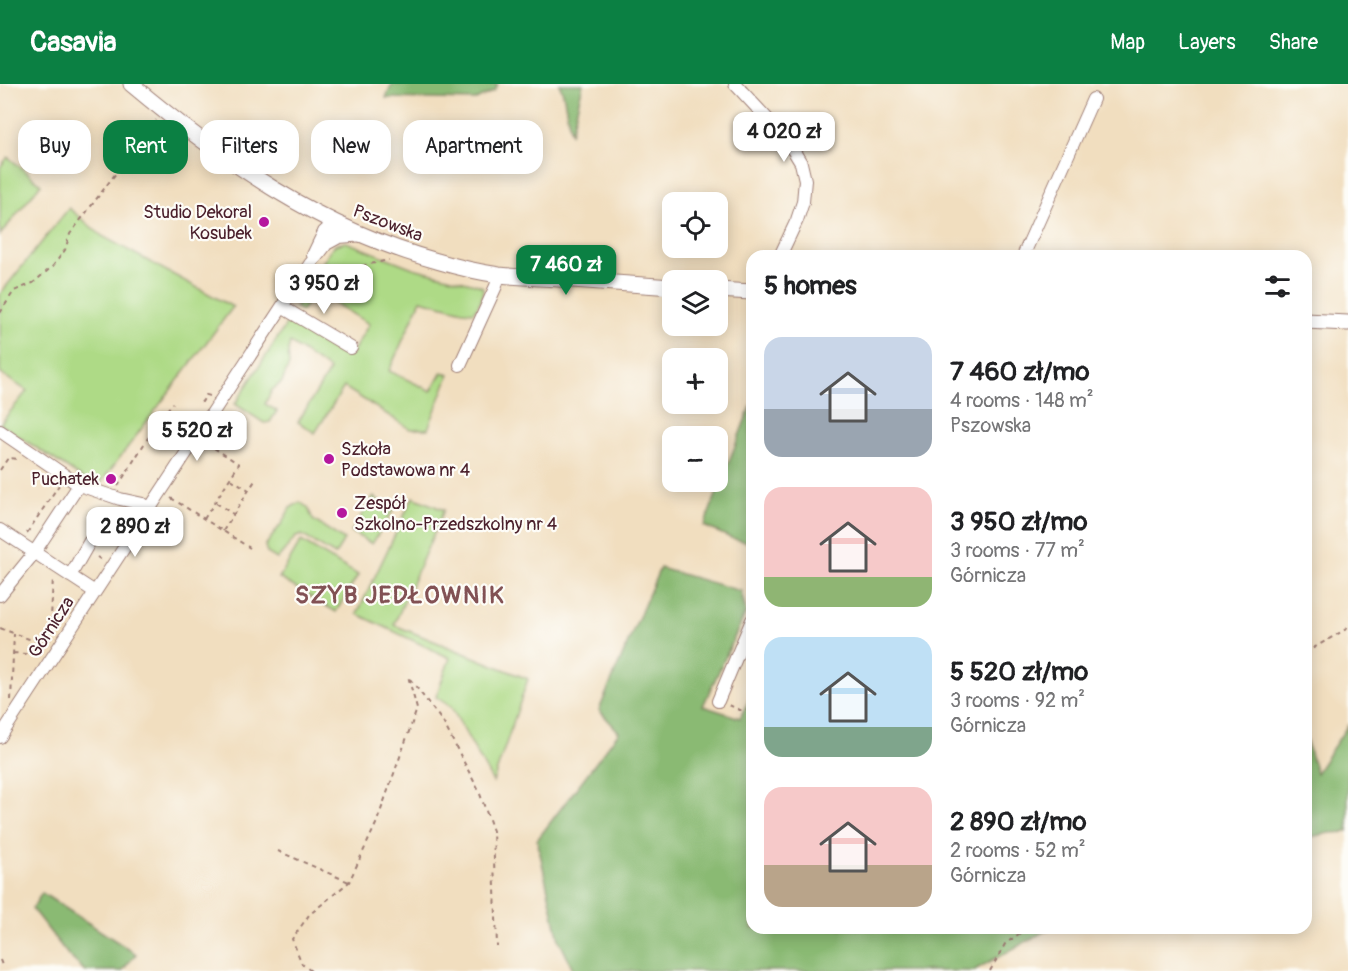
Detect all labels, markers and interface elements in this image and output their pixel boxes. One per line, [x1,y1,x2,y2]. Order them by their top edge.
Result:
text: Casavia [30,25,116,60]
text: Map [1110,29,1145,56]
text: Layers [1178,29,1236,56]
text: Share [1269,29,1318,56]
pin: 4 020 zł [722,112,846,163]
text: 4 020 zł [747,119,821,144]
chip: Buy [18,120,91,174]
chip: Rent [103,120,188,174]
chip: Filters [200,120,299,174]
chip: New [311,120,391,174]
chip: Apartment [403,120,543,174]
map controls [662,192,728,492]
button: locate [662,192,728,258]
street label: Pszowska [350,200,426,247]
place label: Studio Dekoral Kosubek [143,201,252,245]
marker: Studio Dekoral Kosubek [257,215,271,229]
pin: 7 460 zł [504,245,628,296]
text: 7 460 zł [530,252,602,277]
pin: 3 950 zł [262,264,386,315]
button: layers [662,270,728,336]
text: 5 homes [764,270,857,302]
icon: filters [1261,270,1294,303]
text: 3 950 zł [289,271,359,296]
button: + [662,348,728,414]
text: 7 460 zł/mo [950,356,1089,388]
icon: home [812,361,884,433]
text: 4 rooms · 148 m² [950,388,1094,413]
pin: 5 520 zł [135,411,259,462]
text: Pszowska [950,413,1031,438]
text: 5 520 zł [162,418,232,443]
button: − [662,426,728,492]
place label: Szkoła Podstawowa nr 4 [341,438,471,482]
marker: Szkoła Podstawowa nr 4 [322,452,336,466]
place label: Puchatek [31,468,99,491]
marker: Puchatek [104,472,118,486]
place label: Zespół Szkolno-Przedszkolny nr 4 [354,492,558,536]
marker: Zespół Szkolno-Przedszkolny nr 4 [335,506,349,520]
text: 3 950 zł/mo [950,506,1087,538]
pin: 2 890 zł [73,507,197,558]
icon: home [812,511,884,583]
text: 2 890 zł [100,514,170,539]
text: 3 rooms · 77 m² [950,538,1085,563]
text: Górnicza [950,563,1026,588]
district label: SZYB JEDŁOWNIK [295,581,505,610]
street label: Górnicza [23,592,80,662]
text: 5 520 zł/mo [950,656,1088,688]
icon: home [812,661,884,733]
text: 3 rooms · 92 m² [950,688,1085,713]
text: Górnicza [950,713,1026,738]
text: 2 890 zł/mo [950,806,1086,838]
icon: home [812,811,884,883]
text: 2 rooms · 52 m² [950,838,1086,863]
text: Górnicza [950,863,1026,888]

